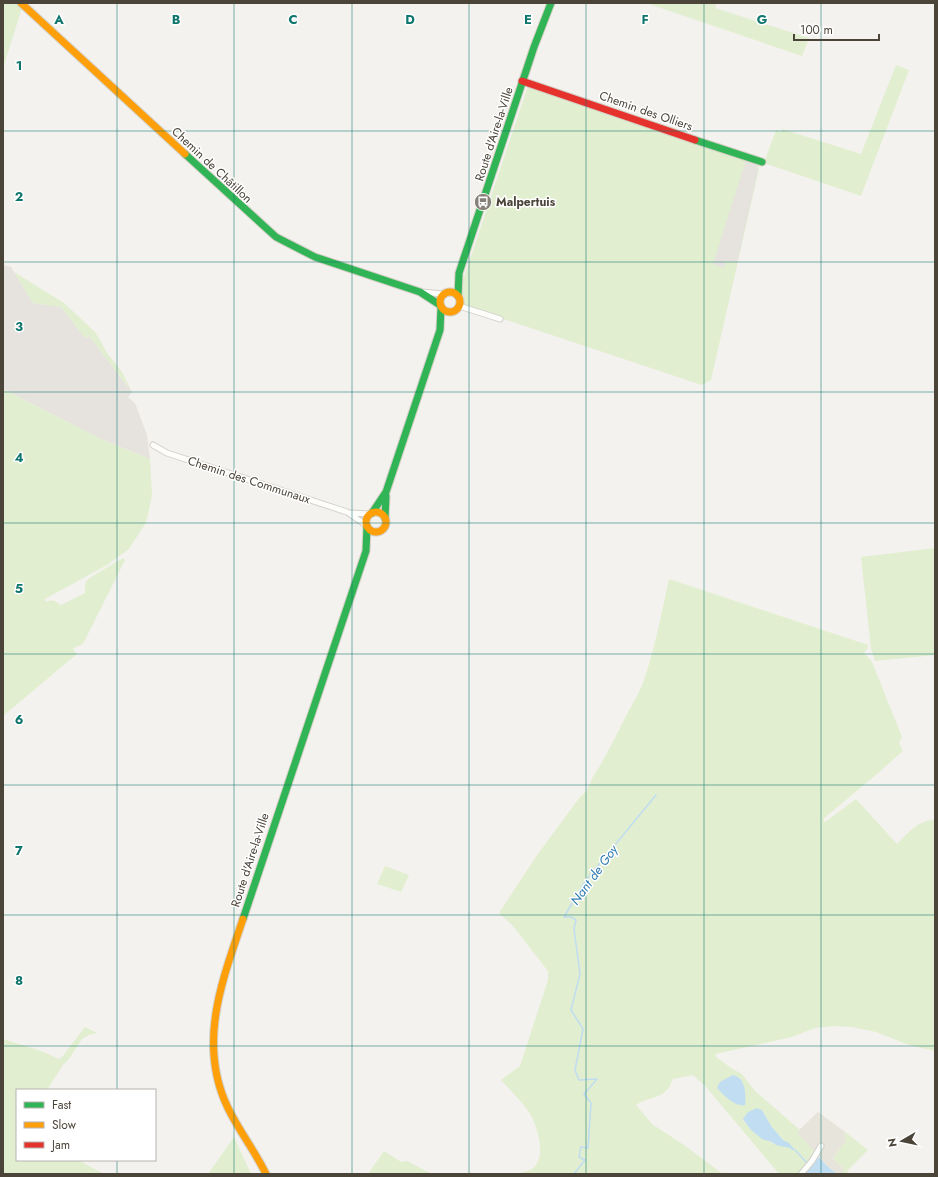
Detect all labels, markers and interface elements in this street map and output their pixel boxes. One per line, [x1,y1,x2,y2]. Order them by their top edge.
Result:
text: A [53,10,64,29]
text: B [172,10,181,29]
text: C [288,10,298,29]
text: D [405,10,415,29]
text: E [524,10,532,29]
text: F [641,10,649,29]
text: G [757,10,768,29]
scale bar [794,16,879,42]
text: 100 m [800,21,833,39]
text: 1 [16,56,22,75]
street label: Route d'Aire-la-Ville [470,85,518,183]
street label: Chemin des Olliers [597,87,695,135]
street label: Chemin de Châtillon [168,123,256,207]
text: 2 [15,187,23,206]
bus stop icon: Malpertuis [473,192,493,212]
place label: Malpertuis [496,193,556,211]
text: 3 [15,317,23,336]
text: 4 [14,448,24,467]
street label: Chemin des Communaux [185,452,313,509]
text: 5 [15,579,23,598]
text: 6 [15,710,24,729]
street label: Route d'Aire-la-Ville [226,811,274,909]
water label: Nant de Goy [566,840,623,909]
text: 7 [15,841,23,860]
text: 8 [15,971,23,990]
legend [16,1089,156,1161]
text: Fast [52,1096,71,1114]
text: Slow [52,1116,77,1134]
north arrow [882,1121,922,1161]
text: Jam [50,1136,70,1154]
text: N [884,1137,901,1148]

